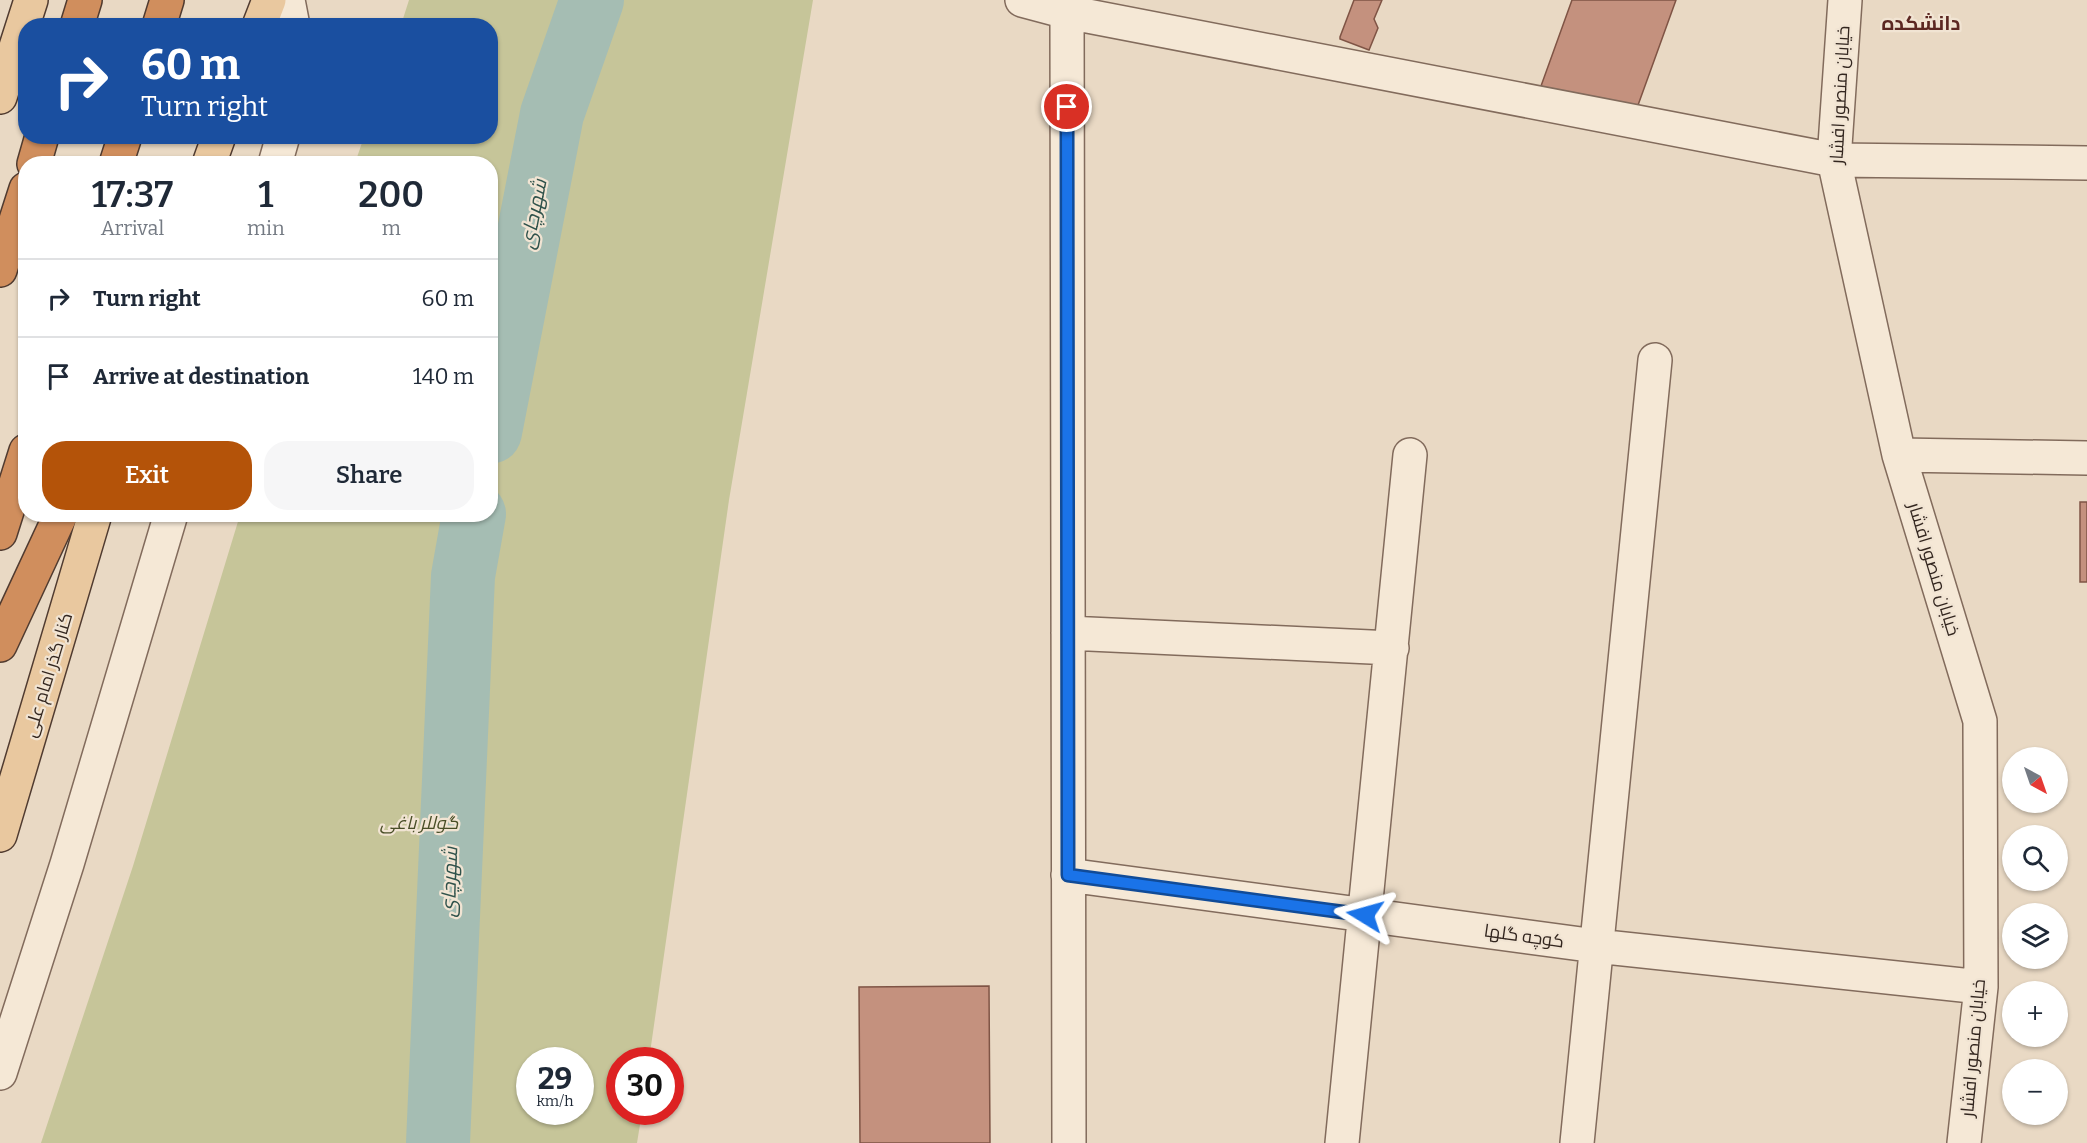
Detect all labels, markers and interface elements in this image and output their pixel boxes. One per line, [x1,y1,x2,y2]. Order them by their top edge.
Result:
district label: دانشکده [1882,11,1960,35]
street label: خیابان منصور افشار [1825,25,1855,166]
text: 60 m [141,40,240,90]
icon: right [42,42,120,120]
pin [1041,81,1092,132]
icon: arrive [1050,90,1083,123]
text: Turn right [141,91,268,123]
text: 17:37 [92,173,173,217]
text: 1 [258,173,273,217]
text: 200 [358,173,424,217]
water label: شهرچای [514,177,554,251]
text: Arrival [101,216,164,240]
text: min [247,216,285,240]
text: m [382,216,401,240]
icon: right [42,282,75,315]
text: Turn right [93,285,201,312]
text: 60 m [422,285,474,312]
icon: arrive [42,360,75,393]
text: Arrive at destination [93,363,309,390]
text: 140 m [413,363,474,390]
button: Exit [42,441,252,510]
button: Share [264,441,474,510]
street label: خیابان منصور افشار [1903,499,1965,638]
street label: کنار گذر امام علی [19,610,78,740]
north arrow [2002,747,2068,813]
map controls [2002,747,2068,1125]
park label: گوللر باغی [380,812,459,834]
button: search [2002,825,2068,891]
water label: شهرچای [436,846,464,918]
position arrow [1333,883,1397,947]
button: layers [2002,903,2068,969]
street label: کوچه گلها [1482,920,1565,953]
street label: خیابان منصور افشار [1956,978,1990,1119]
button: + [2002,981,2068,1047]
speed limit sign: 30 [606,1047,684,1125]
button: − [2002,1059,2068,1125]
text: 29 [538,1061,572,1097]
text: km/h [536,1092,574,1110]

